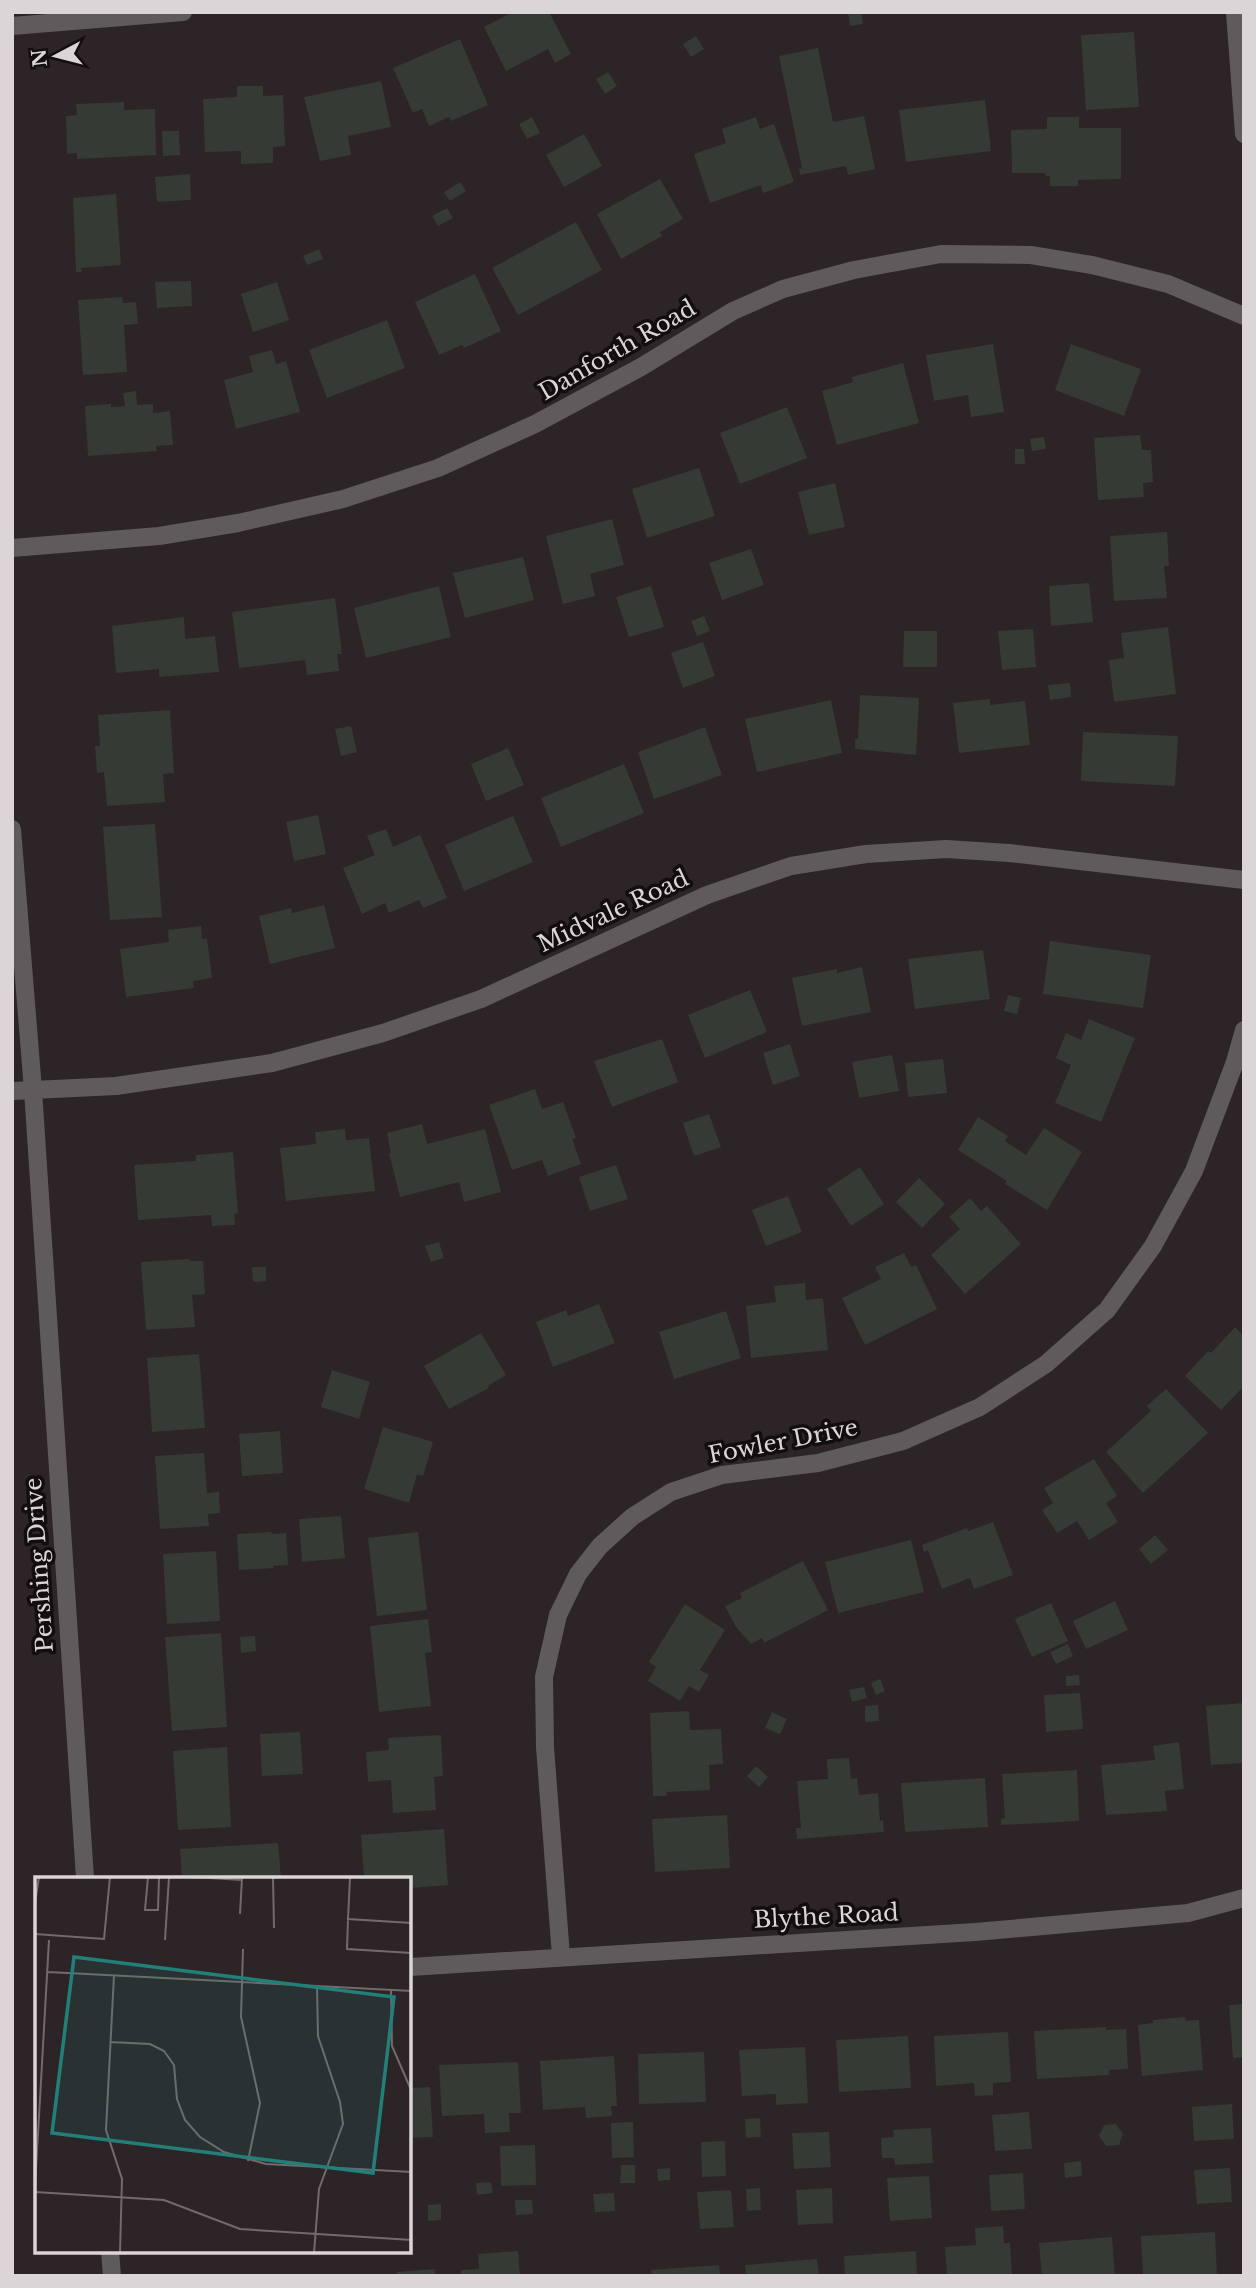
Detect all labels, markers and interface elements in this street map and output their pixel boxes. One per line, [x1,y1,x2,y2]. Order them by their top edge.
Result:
north arrow [21,21,91,91]
text: N [27,48,52,68]
street label: Danforth Road [534,294,700,406]
street label: Midvale Road [533,864,693,958]
street label: Fowler Drive [706,1413,860,1469]
street label: Pershing Drive [19,1477,59,1653]
inset map [35,1877,411,2253]
street label: Blythe Road [753,1898,899,1934]

